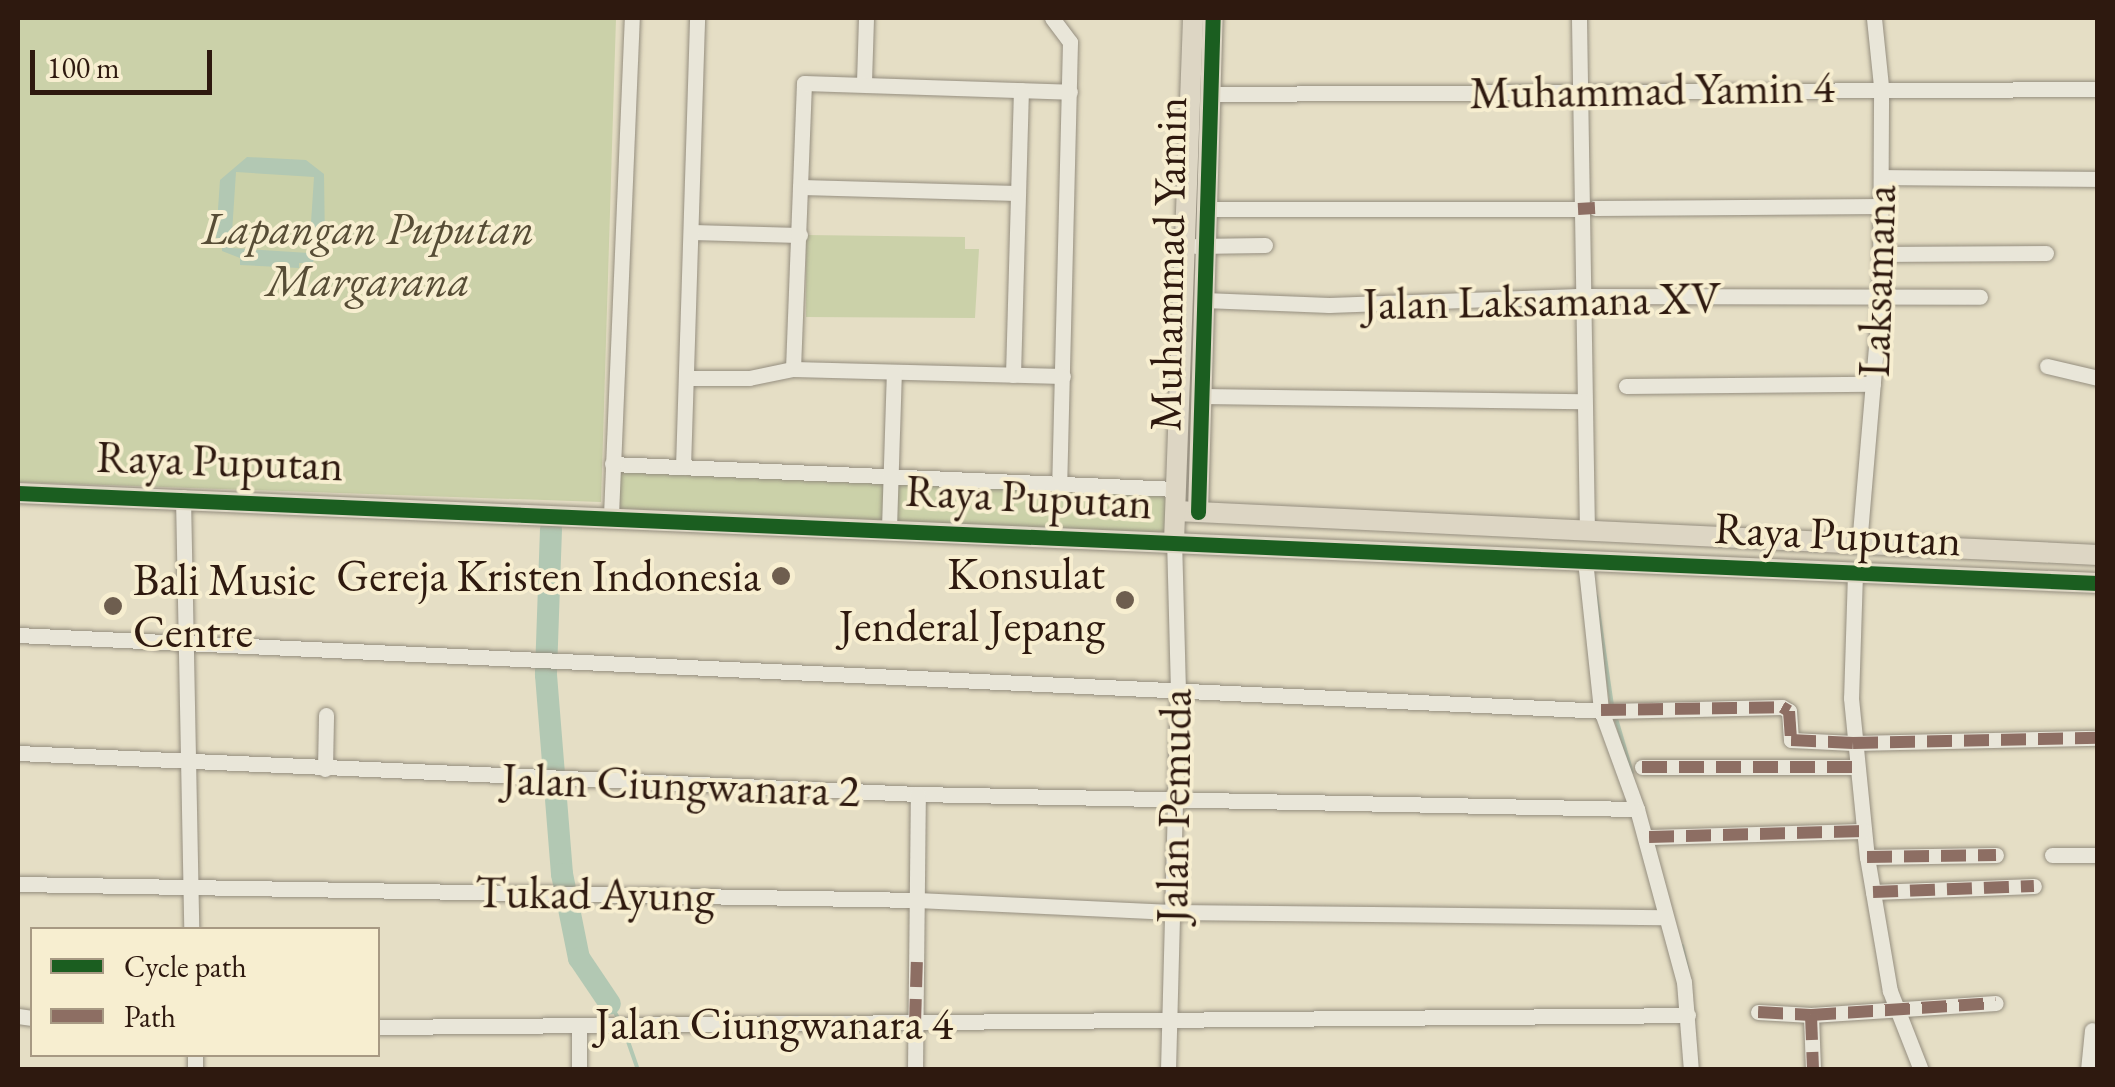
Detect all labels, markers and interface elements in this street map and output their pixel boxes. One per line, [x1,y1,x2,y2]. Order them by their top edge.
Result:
scale bar [35,30,218,92]
text: 100 m [47,48,120,87]
street label: Muhammad Yamin 4 [1469,60,1835,120]
street label: Muhammad Yamin [1138,96,1198,432]
street label: Laksamana [1847,184,1907,378]
park label: Lapangan Puputan Margarana [202,202,534,308]
street label: Jalan Laksamana XV [1362,271,1722,331]
street label: Raya Puputan [96,430,344,492]
street label: Raya Puputan [904,464,1154,530]
street label: Raya Puputan [1713,501,1963,567]
place label: Konsulat Jenderal Jepang [839,547,1105,653]
place label: Gereja Kristen Indonesia [336,549,761,603]
place label: Bali Music Centre [133,553,316,659]
marker: Gereja Kristen Indonesia [770,565,792,587]
marker: Konsulat Jenderal Jepang [1114,589,1136,611]
marker: Bali Music Centre [102,595,124,617]
street label: Jalan Pemuda [1145,688,1203,924]
street label: Jalan Ciungwanara 2 [501,752,861,818]
street label: Tukad Ayung [475,865,715,923]
legend [30,927,380,1057]
text: Cycle path [124,947,247,986]
text: Path [124,997,176,1036]
street label: Jalan Ciungwanara 4 [595,997,953,1051]

